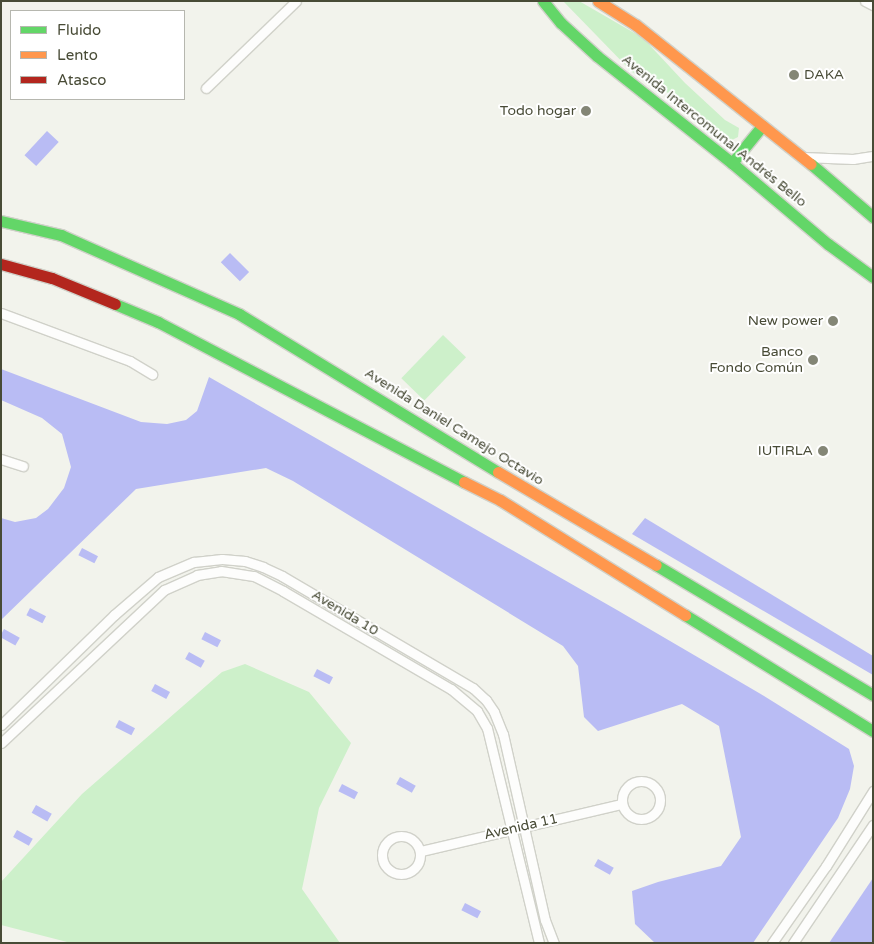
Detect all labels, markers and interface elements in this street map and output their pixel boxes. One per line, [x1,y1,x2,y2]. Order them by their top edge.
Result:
legend [10,10,185,100]
text: Fluido [57,21,101,39]
text: Lento [57,46,98,64]
street label: Avenida Intercomunal Andrés Bello [618,51,810,211]
place label: DAKA [804,67,844,83]
marker: DAKA [788,69,800,81]
text: Atasco [57,71,106,89]
place label: Todo hogar [500,103,576,119]
marker: Todo hogar [580,105,592,117]
place label: New power [748,313,823,329]
marker: New power [827,315,839,327]
place label: Banco Fondo Común [709,344,803,377]
marker: Banco Fondo Común [807,354,819,366]
street label: Avenida Daniel Camejo Octavio [361,365,547,489]
place label: IUTIRLA [758,443,813,459]
marker: IUTIRLA [817,445,829,457]
street label: Avenida 10 [308,586,382,640]
street label: Avenida 11 [483,810,559,844]

